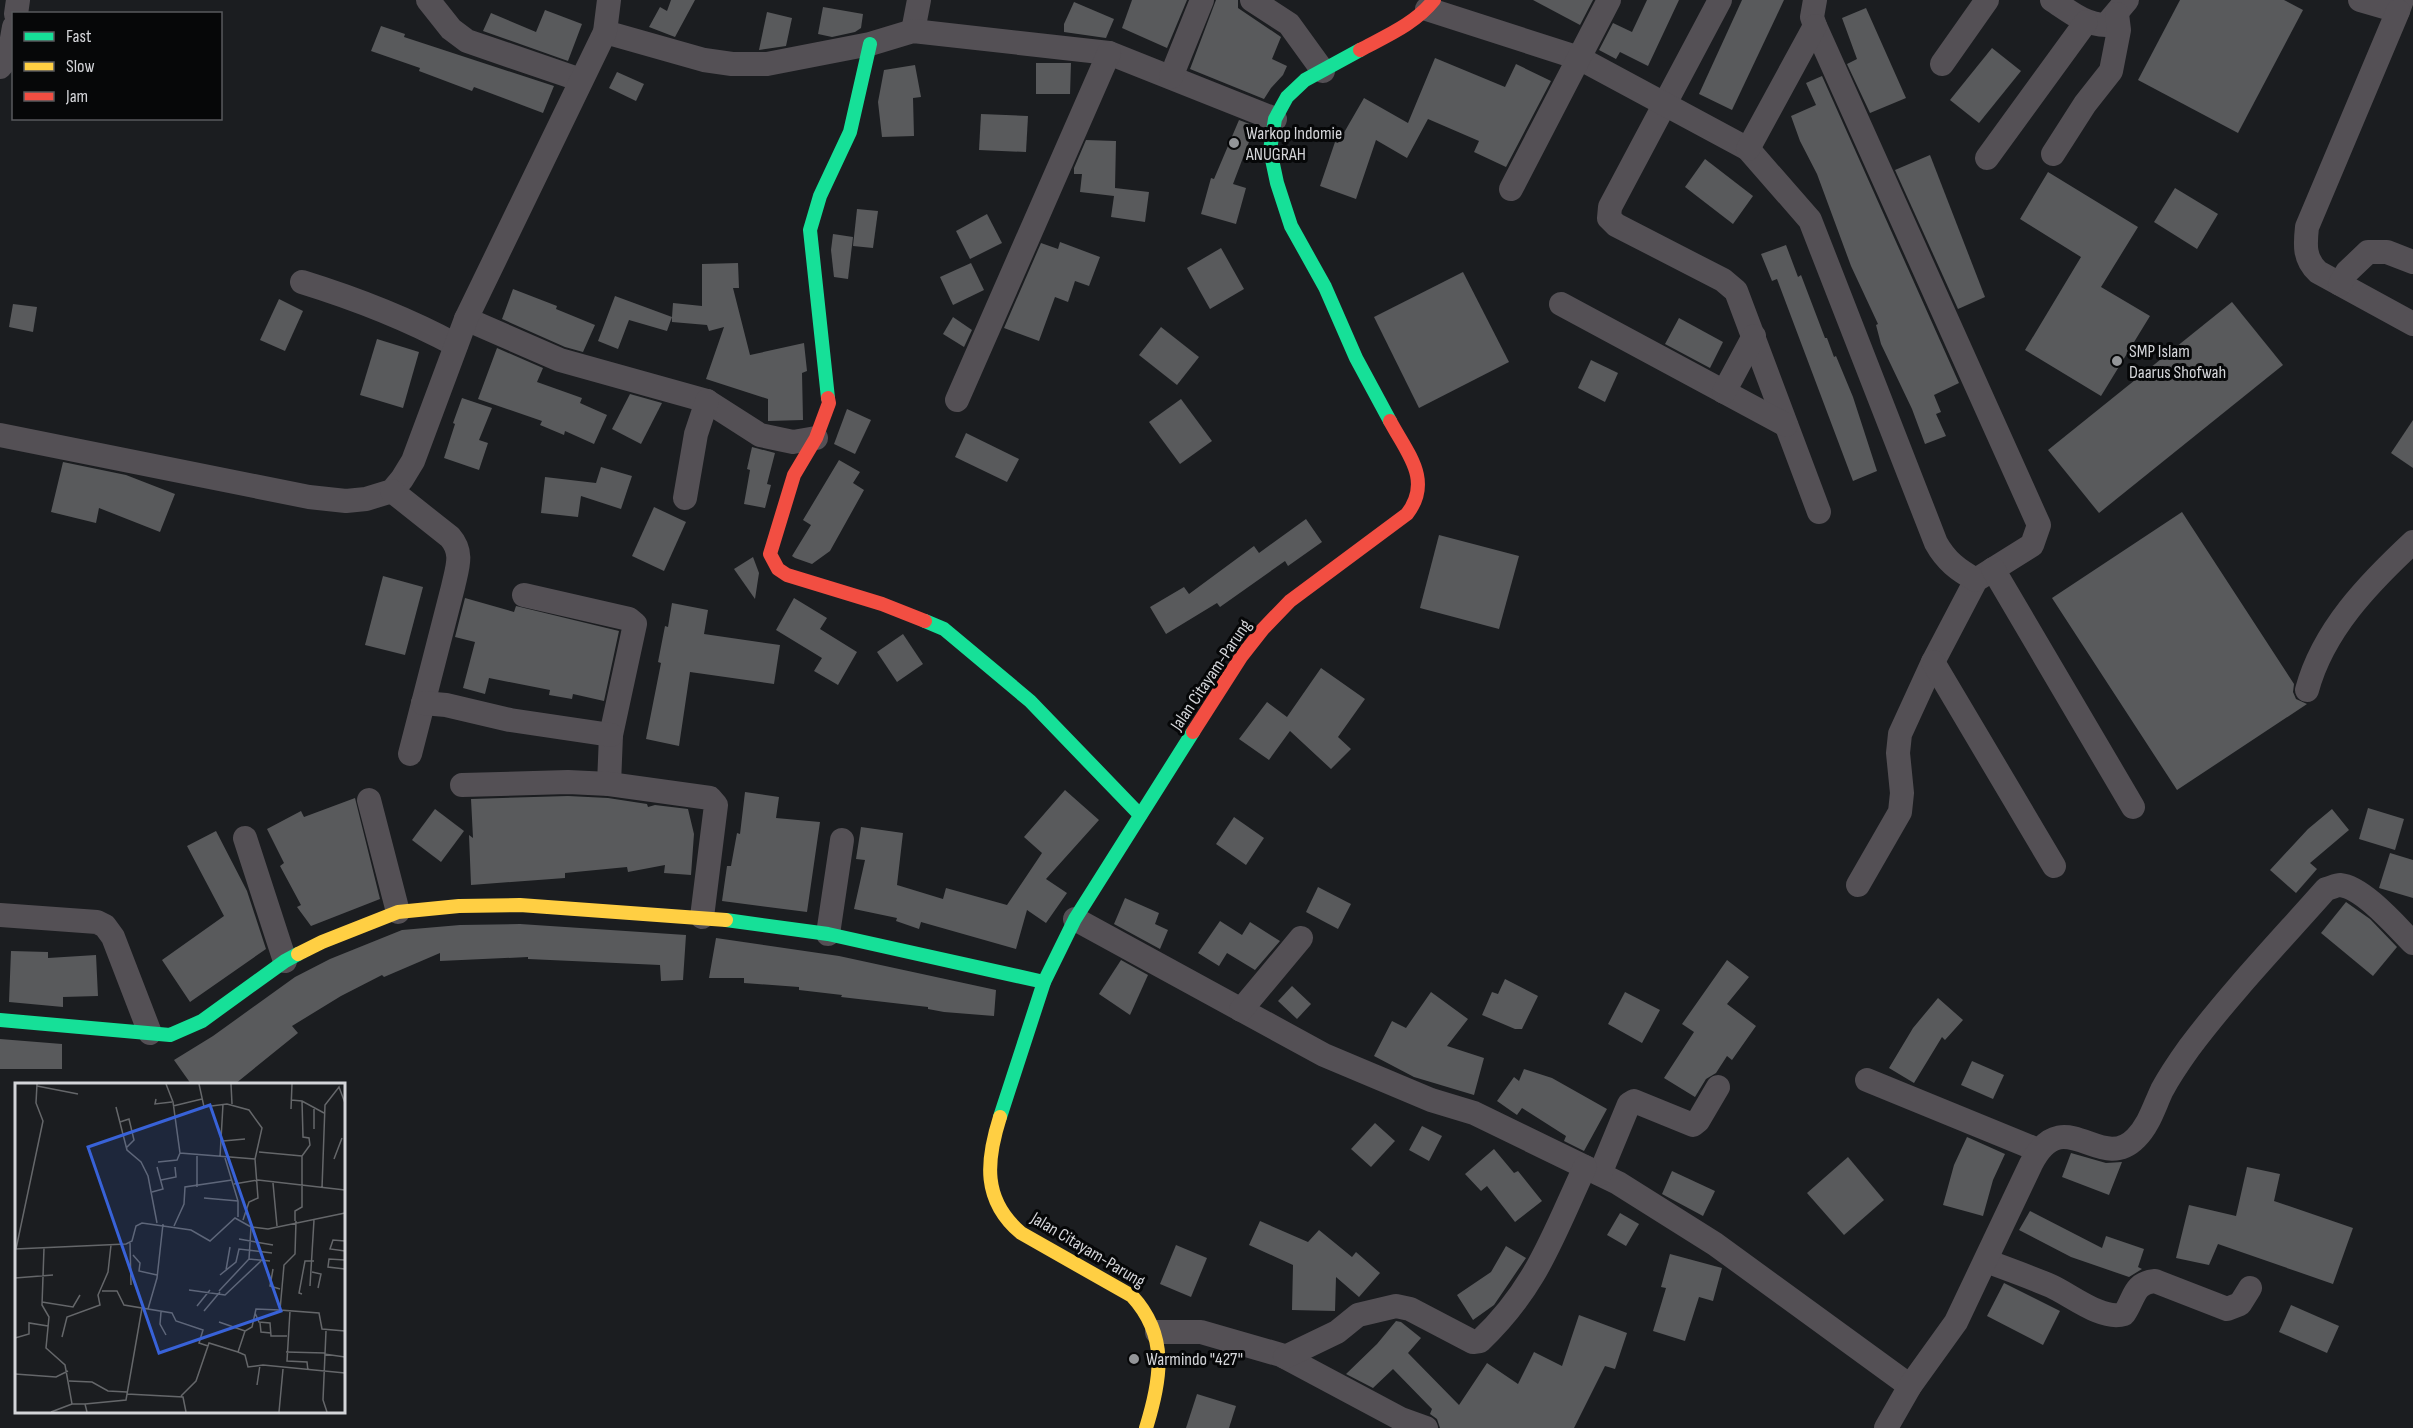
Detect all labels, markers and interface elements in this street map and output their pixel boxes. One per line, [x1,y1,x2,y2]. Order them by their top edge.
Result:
legend [12,12,222,120]
text: Fast [66,26,92,47]
text: Slow [66,56,95,77]
text: Jam [65,86,88,107]
place label: Warkop Indomie ANUGRAH [1245,123,1342,165]
marker: Warkop Indomie ANUGRAH [1227,136,1241,150]
place label: SMP Islam Daarus Shofwah [2129,341,2226,383]
marker: SMP Islam Daarus Shofwah [2110,354,2124,368]
street label: Jalan Citayam-Parung [1166,615,1256,735]
inset map [15,1083,345,1413]
street label: Jalan Citayam-Parung [1026,1207,1149,1292]
place label: Warmindo "427" [1146,1349,1243,1370]
marker: Warmindo "427" [1127,1352,1141,1366]

